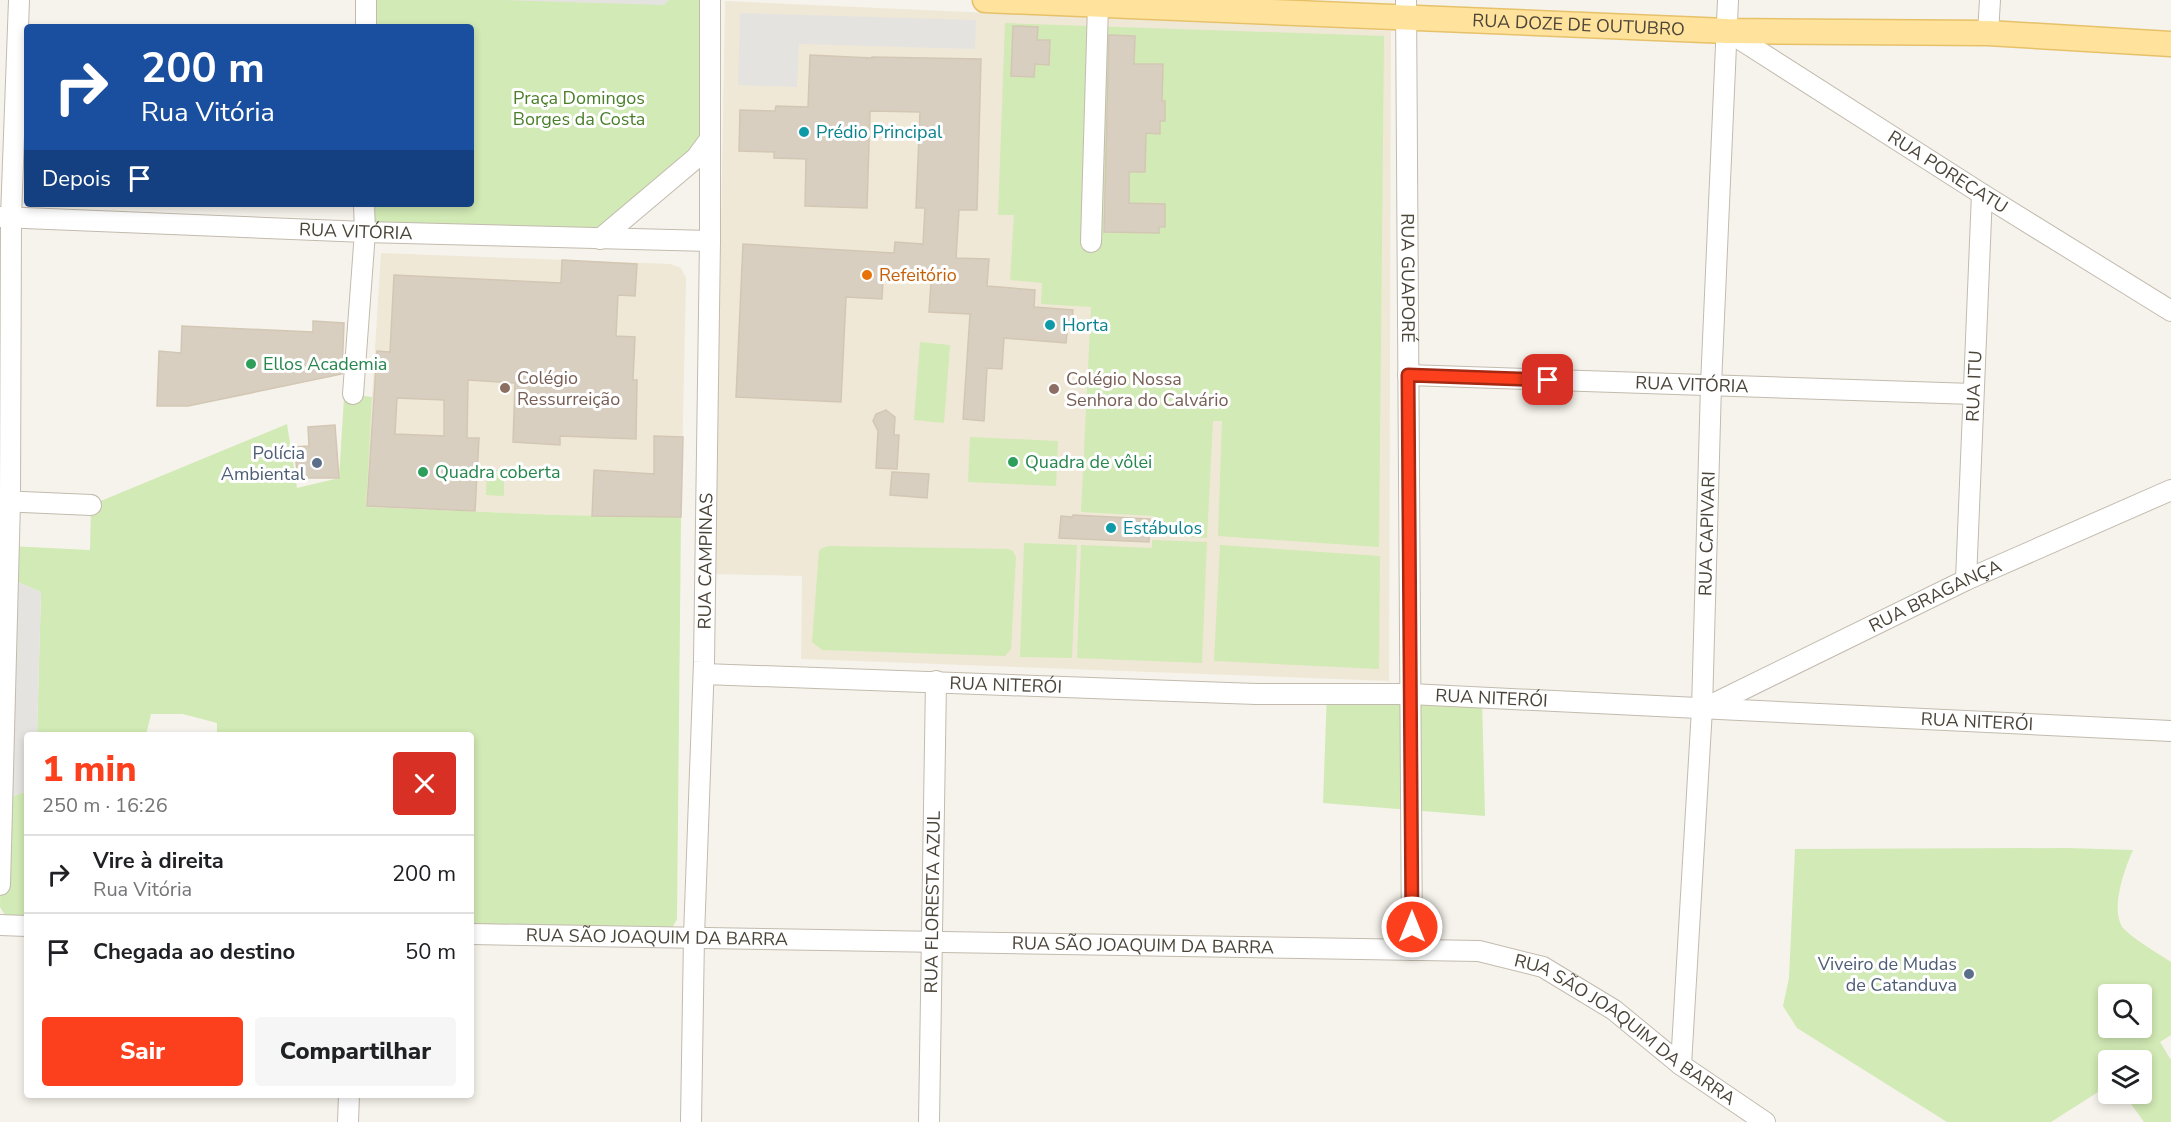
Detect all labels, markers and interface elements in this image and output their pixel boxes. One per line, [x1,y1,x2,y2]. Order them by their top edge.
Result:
street label: RUA DOZE DE OUTUBRO [1472,8,1685,41]
text: 200 m [141,40,265,97]
icon: right [42,48,120,126]
park label: Praça Domingos Borges da Costa [513,86,645,131]
text: Rua Vitória [141,94,275,131]
place label: Prédio Principal [816,120,943,144]
marker: Prédio Principal [797,125,811,139]
street label: RUA PORECATU [1883,125,2012,219]
icon: arrive [123,162,156,195]
text: Depois [42,164,111,194]
street label: RUA GUAPORÉ [1395,213,1420,343]
street label: RUA VITÓRIA [299,217,413,245]
place label: Refeitório [879,263,957,287]
marker: Refeitório [860,268,874,282]
place label: Horta [1062,313,1108,337]
marker: Horta [1043,318,1057,332]
street label: RUA ITU [1961,350,1988,422]
place label: Ellos Academia [263,352,387,376]
pin [1522,354,1573,405]
marker: Ellos Academia [244,357,258,371]
icon: arrive [1531,363,1564,396]
place label: Colégio Ressurreição [517,366,620,411]
place label: Colégio Nossa Senhora do Calvário [1066,367,1229,412]
street label: RUA VITÓRIA [1635,371,1749,398]
marker: Colégio Ressurreição [498,381,512,395]
marker: Colégio Nossa Senhora do Calvário [1047,382,1061,396]
place label: Polícia Ambiental [221,441,306,486]
place label: Quadra de vôlei [1025,450,1152,474]
marker: Quadra de vôlei [1006,455,1020,469]
marker: Polícia Ambiental [310,456,324,470]
place label: Quadra coberta [435,460,560,484]
marker: Quadra coberta [416,465,430,479]
street label: RUA CAPIVARI [1693,471,1721,596]
street label: RUA CAMPINAS [692,493,718,630]
place label: Estábulos [1123,516,1202,540]
marker: Estábulos [1104,521,1118,535]
street label: RUA BRAGANÇA [1865,554,2005,638]
street label: RUA NITERÓI [949,671,1062,699]
street label: RUA NITERÓI [1435,683,1548,713]
street label: RUA NITERÓI [1920,707,2034,736]
text: 1 min [42,745,137,794]
button: close [393,752,456,815]
text: 250 m · 16:26 [42,792,168,819]
street label: RUA FLORESTA AZUL [919,810,946,993]
text: Vire à direita [93,846,224,876]
icon: right [42,858,75,891]
text: 200 m [392,859,456,889]
text: Rua Vitória [93,876,192,903]
position arrow [1380,895,1444,959]
street label: RUA SÃO JOAQUIM DA BARRA [526,923,788,951]
street label: RUA SÃO JOAQUIM DA BARRA [1012,931,1274,960]
icon: arrive [42,936,75,969]
text: Chegada ao destino [93,937,295,967]
text: 50 m [405,937,456,967]
street label: RUA SÃO JOAQUIM DA BARRA [1512,948,1740,1110]
place label: Viveiro de Mudas de Catanduva [1817,952,1957,997]
marker: Viveiro de Mudas de Catanduva [1962,967,1976,981]
map controls [2098,984,2152,1104]
button: search [2098,984,2152,1038]
button: Sair [42,1017,243,1086]
button: Compartilhar [255,1017,456,1086]
button: layers [2098,1050,2152,1104]

